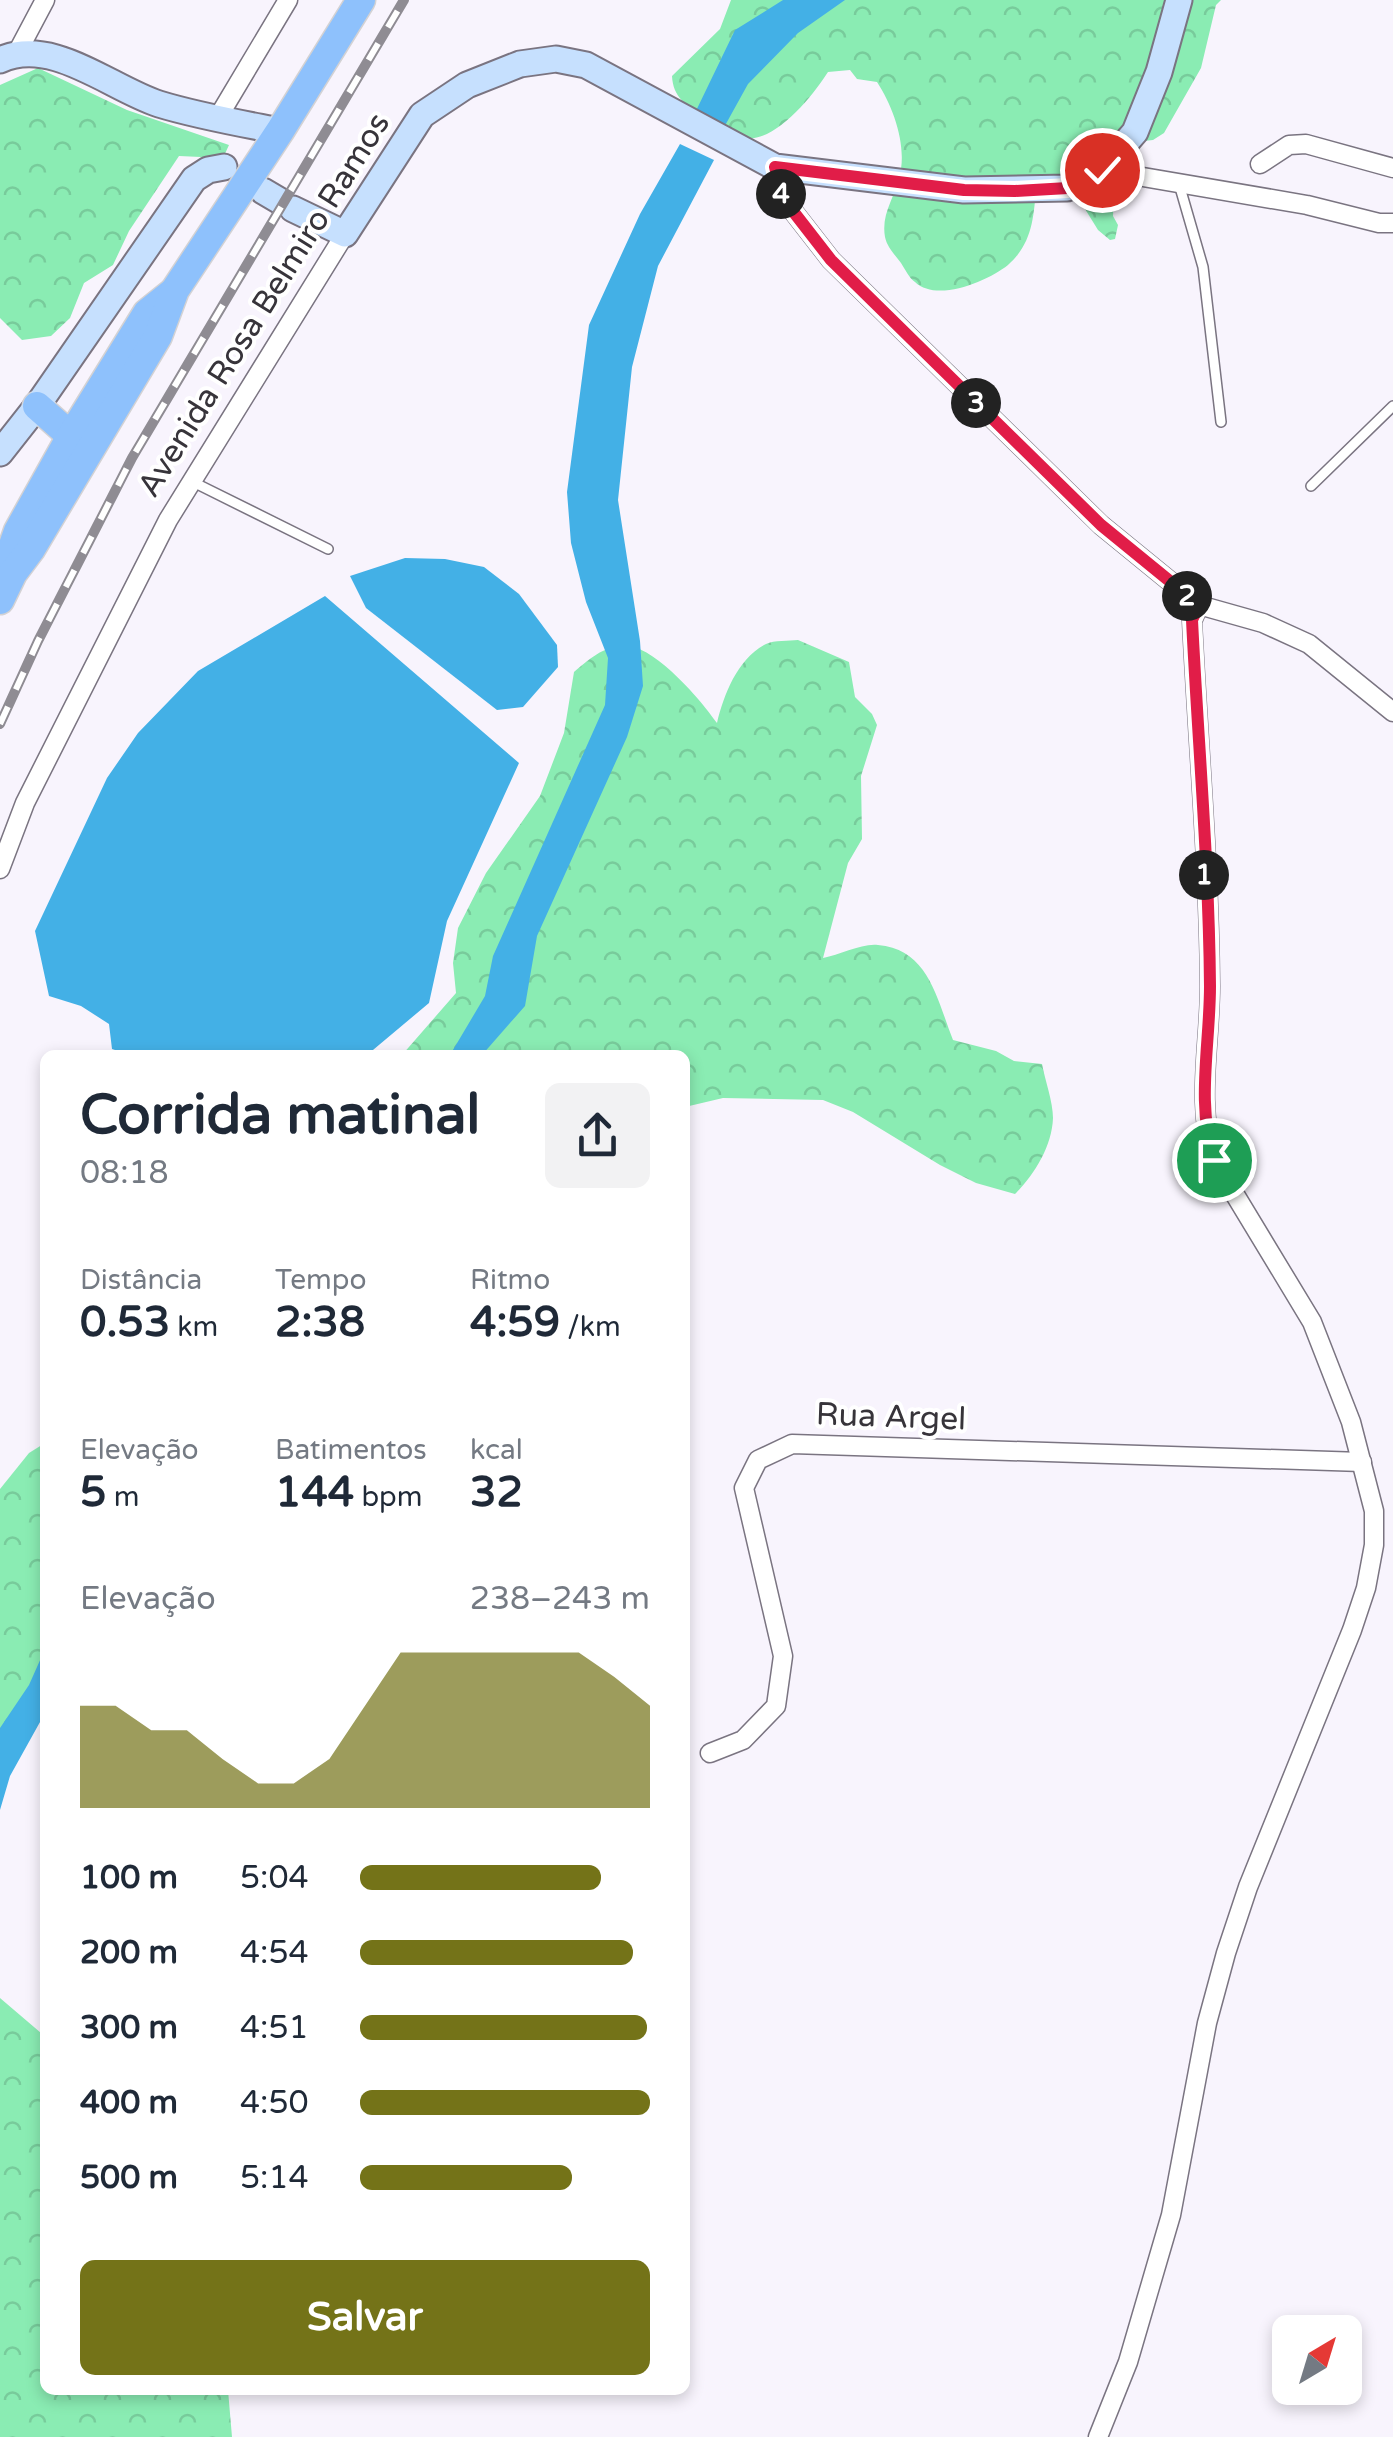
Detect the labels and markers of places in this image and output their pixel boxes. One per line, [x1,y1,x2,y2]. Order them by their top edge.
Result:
pin [1060,128,1145,213]
pin: 4 [756,169,806,219]
pin: 3 [951,378,1001,428]
pin: 2 [1162,571,1212,621]
pin: 1 [1179,850,1229,900]
pin [1172,1118,1257,1203]

